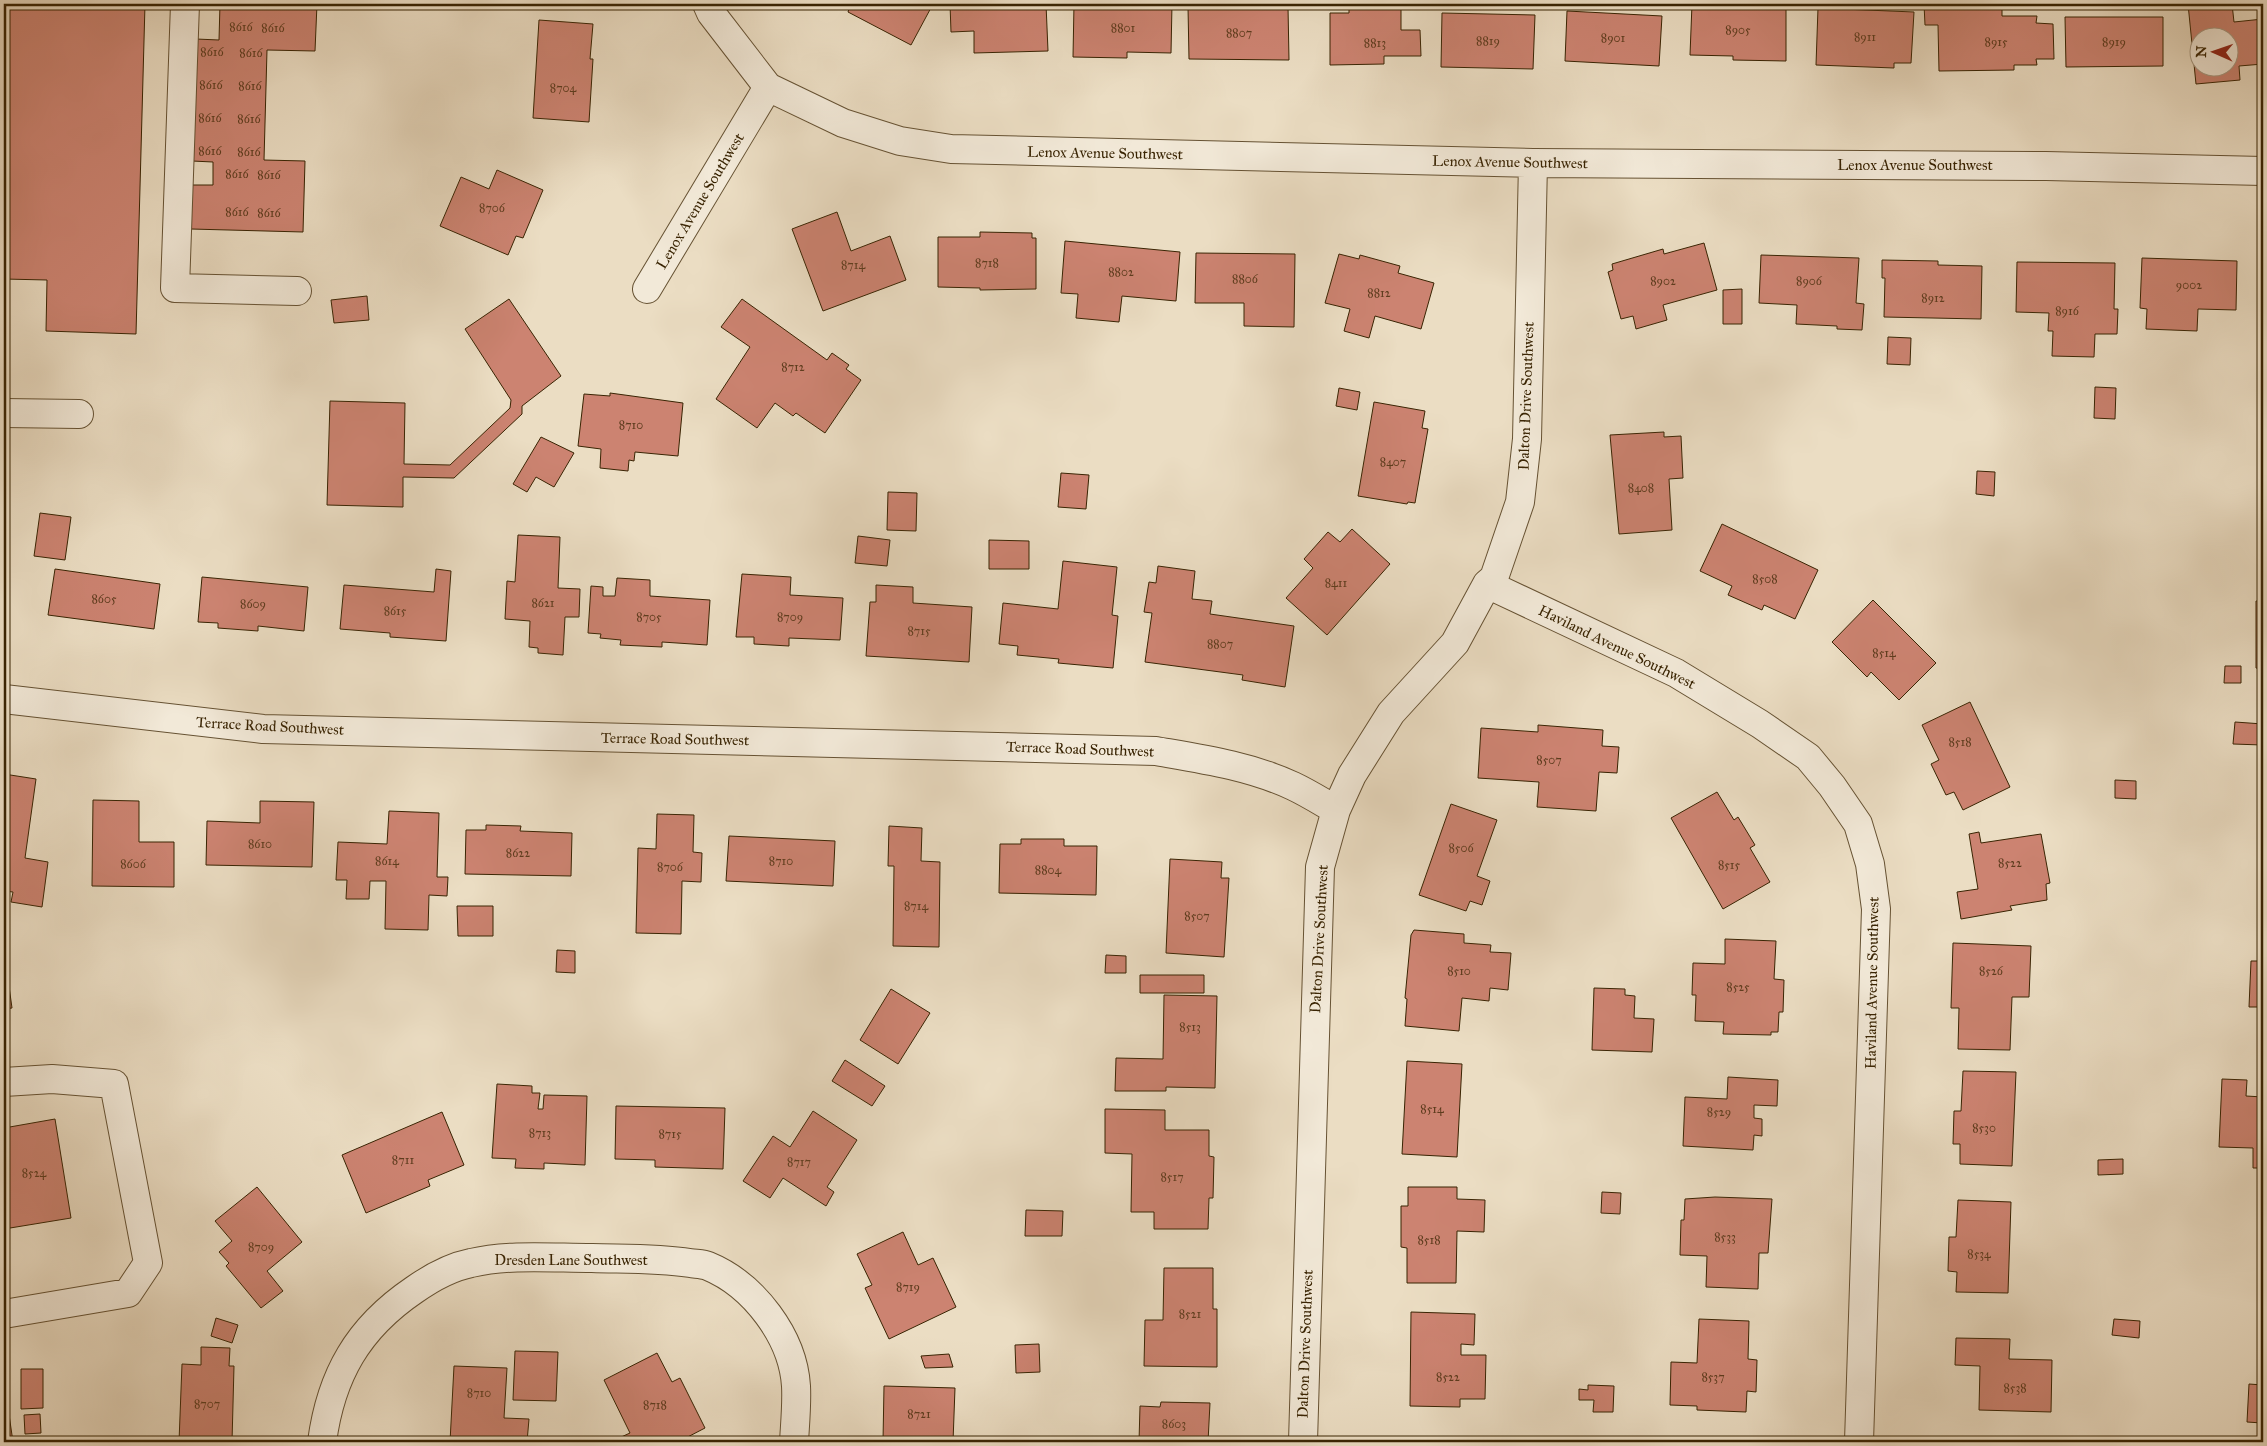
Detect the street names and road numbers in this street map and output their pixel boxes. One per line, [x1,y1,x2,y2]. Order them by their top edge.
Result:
street label: Lenox Avenue Southwest [652,129,748,272]
street label: Lenox Avenue Southwest [1027,143,1184,163]
street label: Lenox Avenue Southwest [1432,152,1589,172]
street label: Lenox Avenue Southwest [1837,156,1994,174]
street label: Dalton Drive Southwest [1514,321,1538,471]
street label: Haviland Avenue Southwest [1535,601,1699,693]
street label: Terrace Road Southwest [195,713,345,739]
street label: Terrace Road Southwest [601,729,750,749]
street label: Terrace Road Southwest [1006,737,1155,761]
street label: Dalton Drive Southwest [1306,863,1332,1014]
street label: Haviland Avenue Southwest [1861,896,1883,1069]
street label: Dresden Lane Southwest [494,1251,649,1269]
street label: Dalton Drive Southwest [1293,1269,1317,1419]

